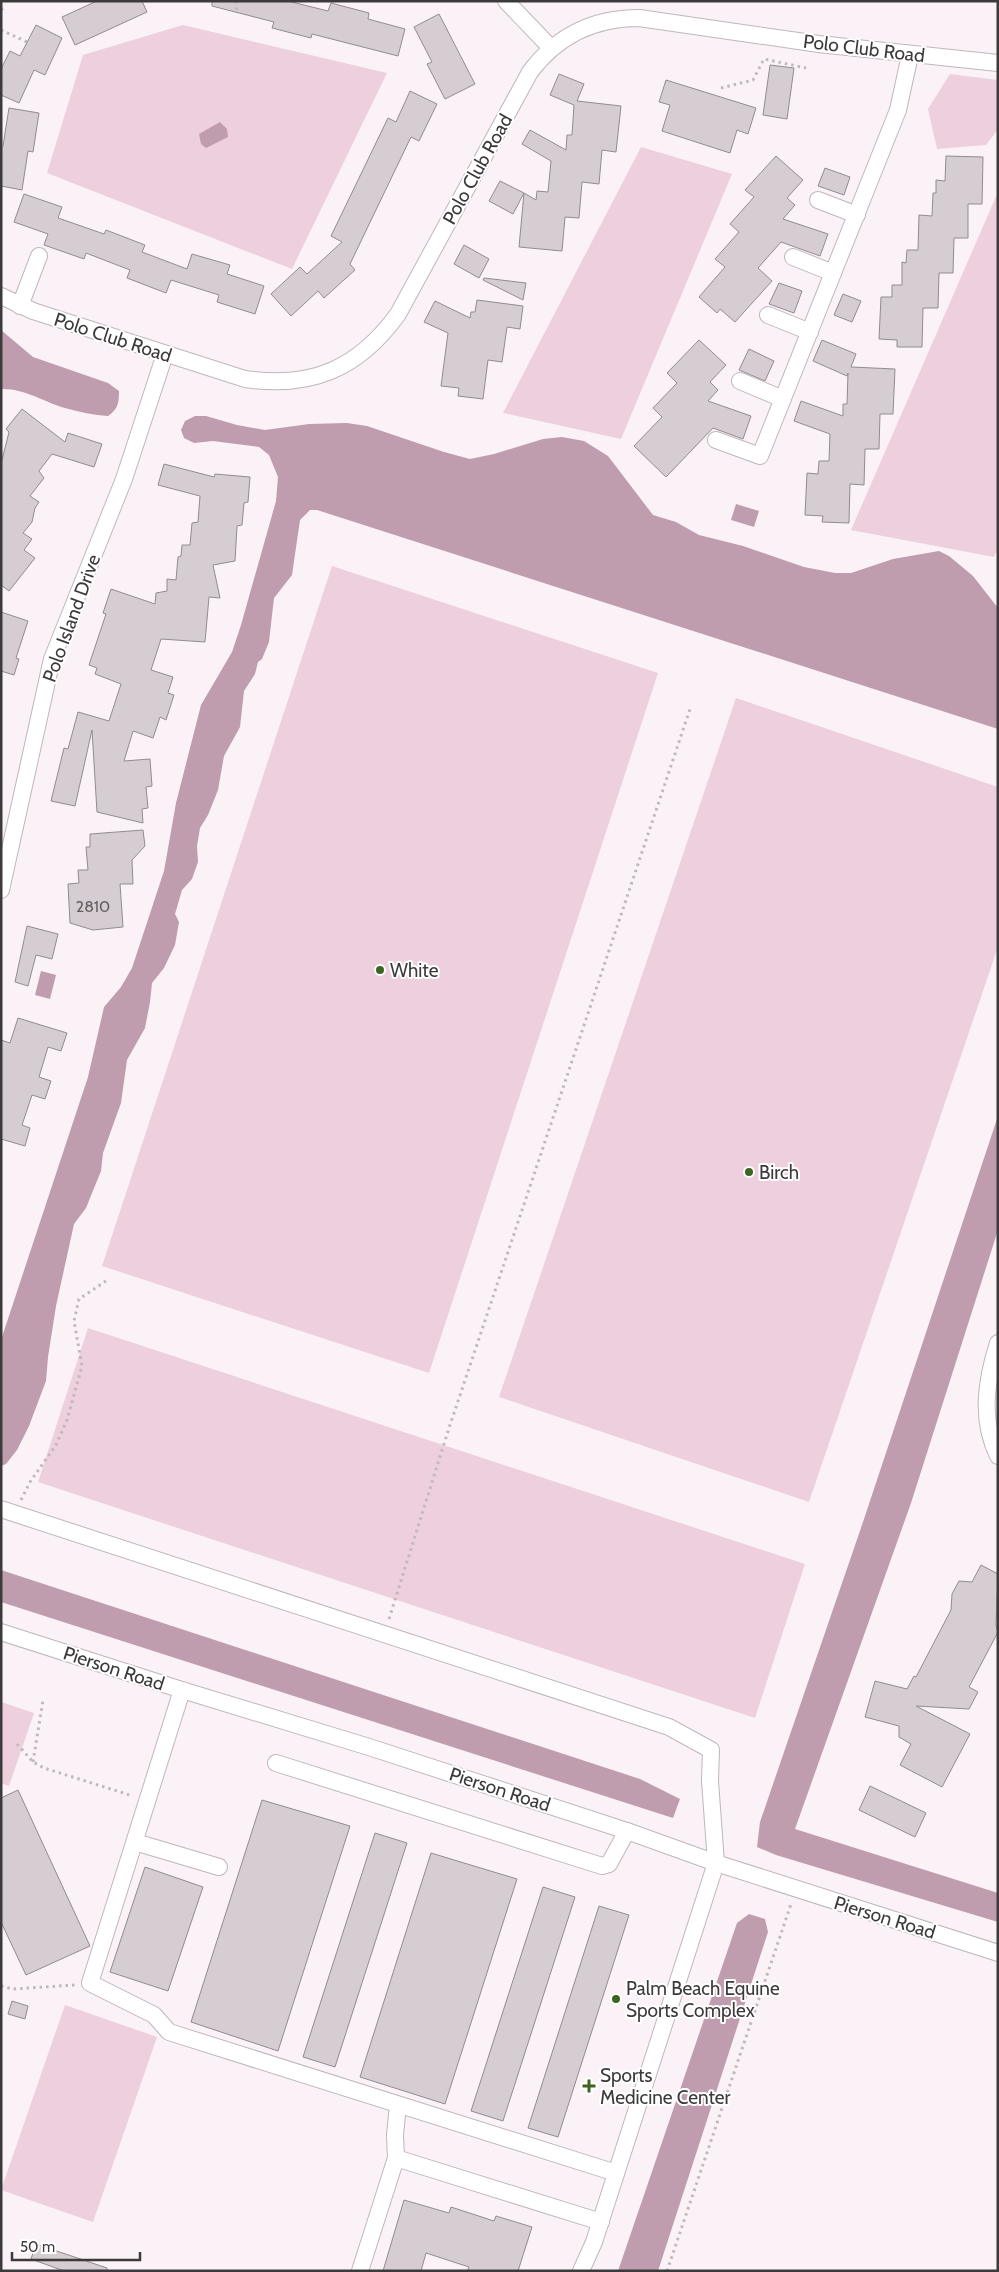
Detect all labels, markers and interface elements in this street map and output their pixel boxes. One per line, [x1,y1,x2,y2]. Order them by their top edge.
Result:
street label: Polo Club Road [802,30,926,67]
street label: Polo Club Road [438,110,517,228]
street label: Polo Club Road [51,308,175,367]
street label: Polo Island Drive [38,551,105,685]
house number: 2810 [76,897,110,916]
place label: White [390,959,439,982]
marker: White [374,964,386,976]
place label: Birch [759,1161,799,1184]
marker: Birch [743,1166,755,1178]
street label: Pierson Road [60,1641,167,1696]
street label: Pierson Road [446,1762,553,1817]
street label: Pierson Road [831,1891,938,1944]
place label: Palm Beach Equine Sports Complex [626,1977,780,2022]
marker: Palm Beach Equine Sports Complex [610,1993,622,2005]
place label: Sports Medicine Center [600,2064,730,2109]
marker: Sports Medicine Center [582,2079,596,2093]
scale bar [12,2230,140,2262]
text: 50 m [20,2238,55,2256]

